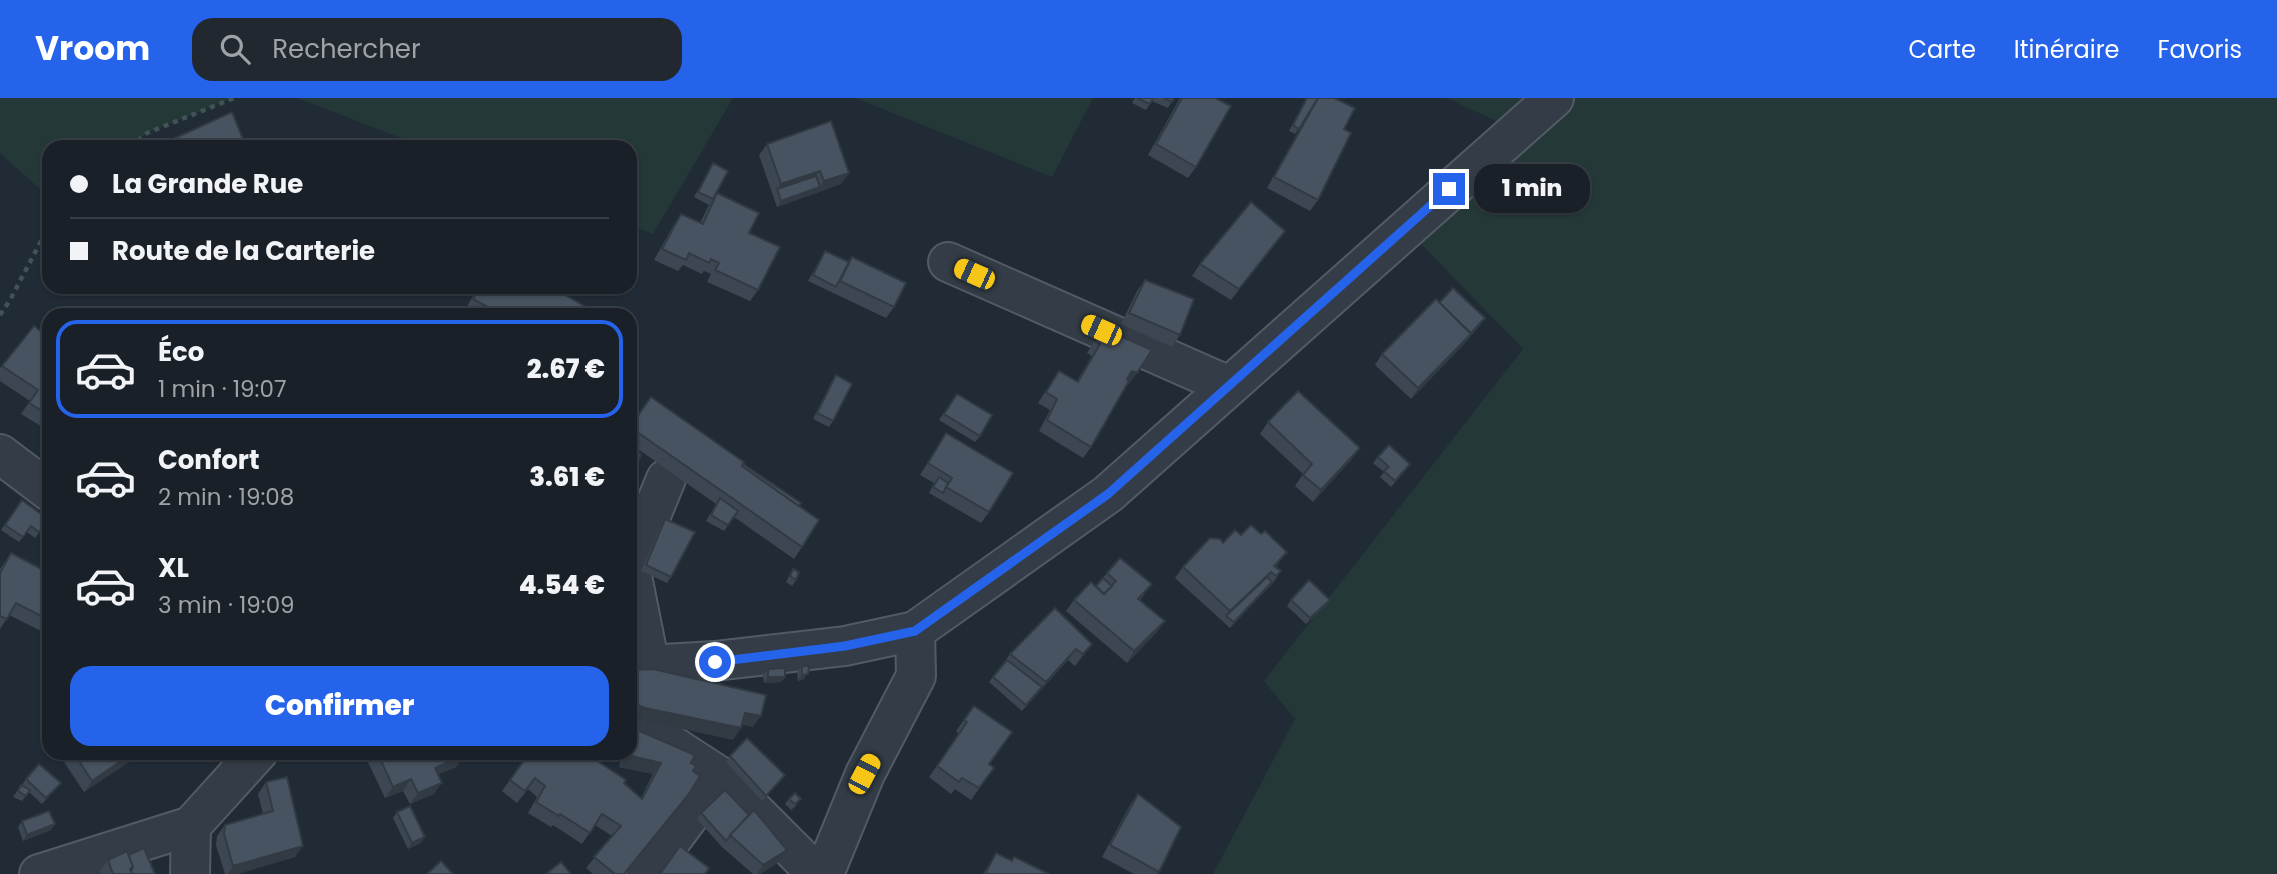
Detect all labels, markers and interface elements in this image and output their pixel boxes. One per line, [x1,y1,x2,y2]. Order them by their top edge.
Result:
search box [192,18,682,81]
text: Vroom [35,25,150,72]
icon: search [216,30,254,68]
text: Rechercher [272,31,421,67]
text: Carte [1908,33,1976,66]
text: Itinéraire [2014,33,2119,66]
text: Favoris [2157,33,2242,66]
callout: 1 min [1474,164,1589,214]
text: La Grande Rue [112,166,303,202]
text: 1 min [1502,172,1562,204]
route end [1433,173,1465,205]
text: Route de la Carterie [112,233,375,269]
car [951,256,998,292]
car [1078,312,1125,348]
text: Éco [158,334,204,370]
icon: car [74,338,137,401]
text: 2.67 € [527,351,605,387]
text: 1 min · 19:07 [158,373,286,405]
text: Confort [158,442,260,478]
icon: car [74,446,137,509]
text: 3.61 € [529,459,605,495]
text: 2 min · 19:08 [158,481,294,513]
text: XL [158,550,189,586]
icon: car [74,554,137,617]
text: 4.54 € [519,567,605,603]
text: 3 min · 19:09 [158,589,295,621]
route start [699,646,731,678]
button: Confirmer [70,666,609,746]
car [845,751,884,797]

